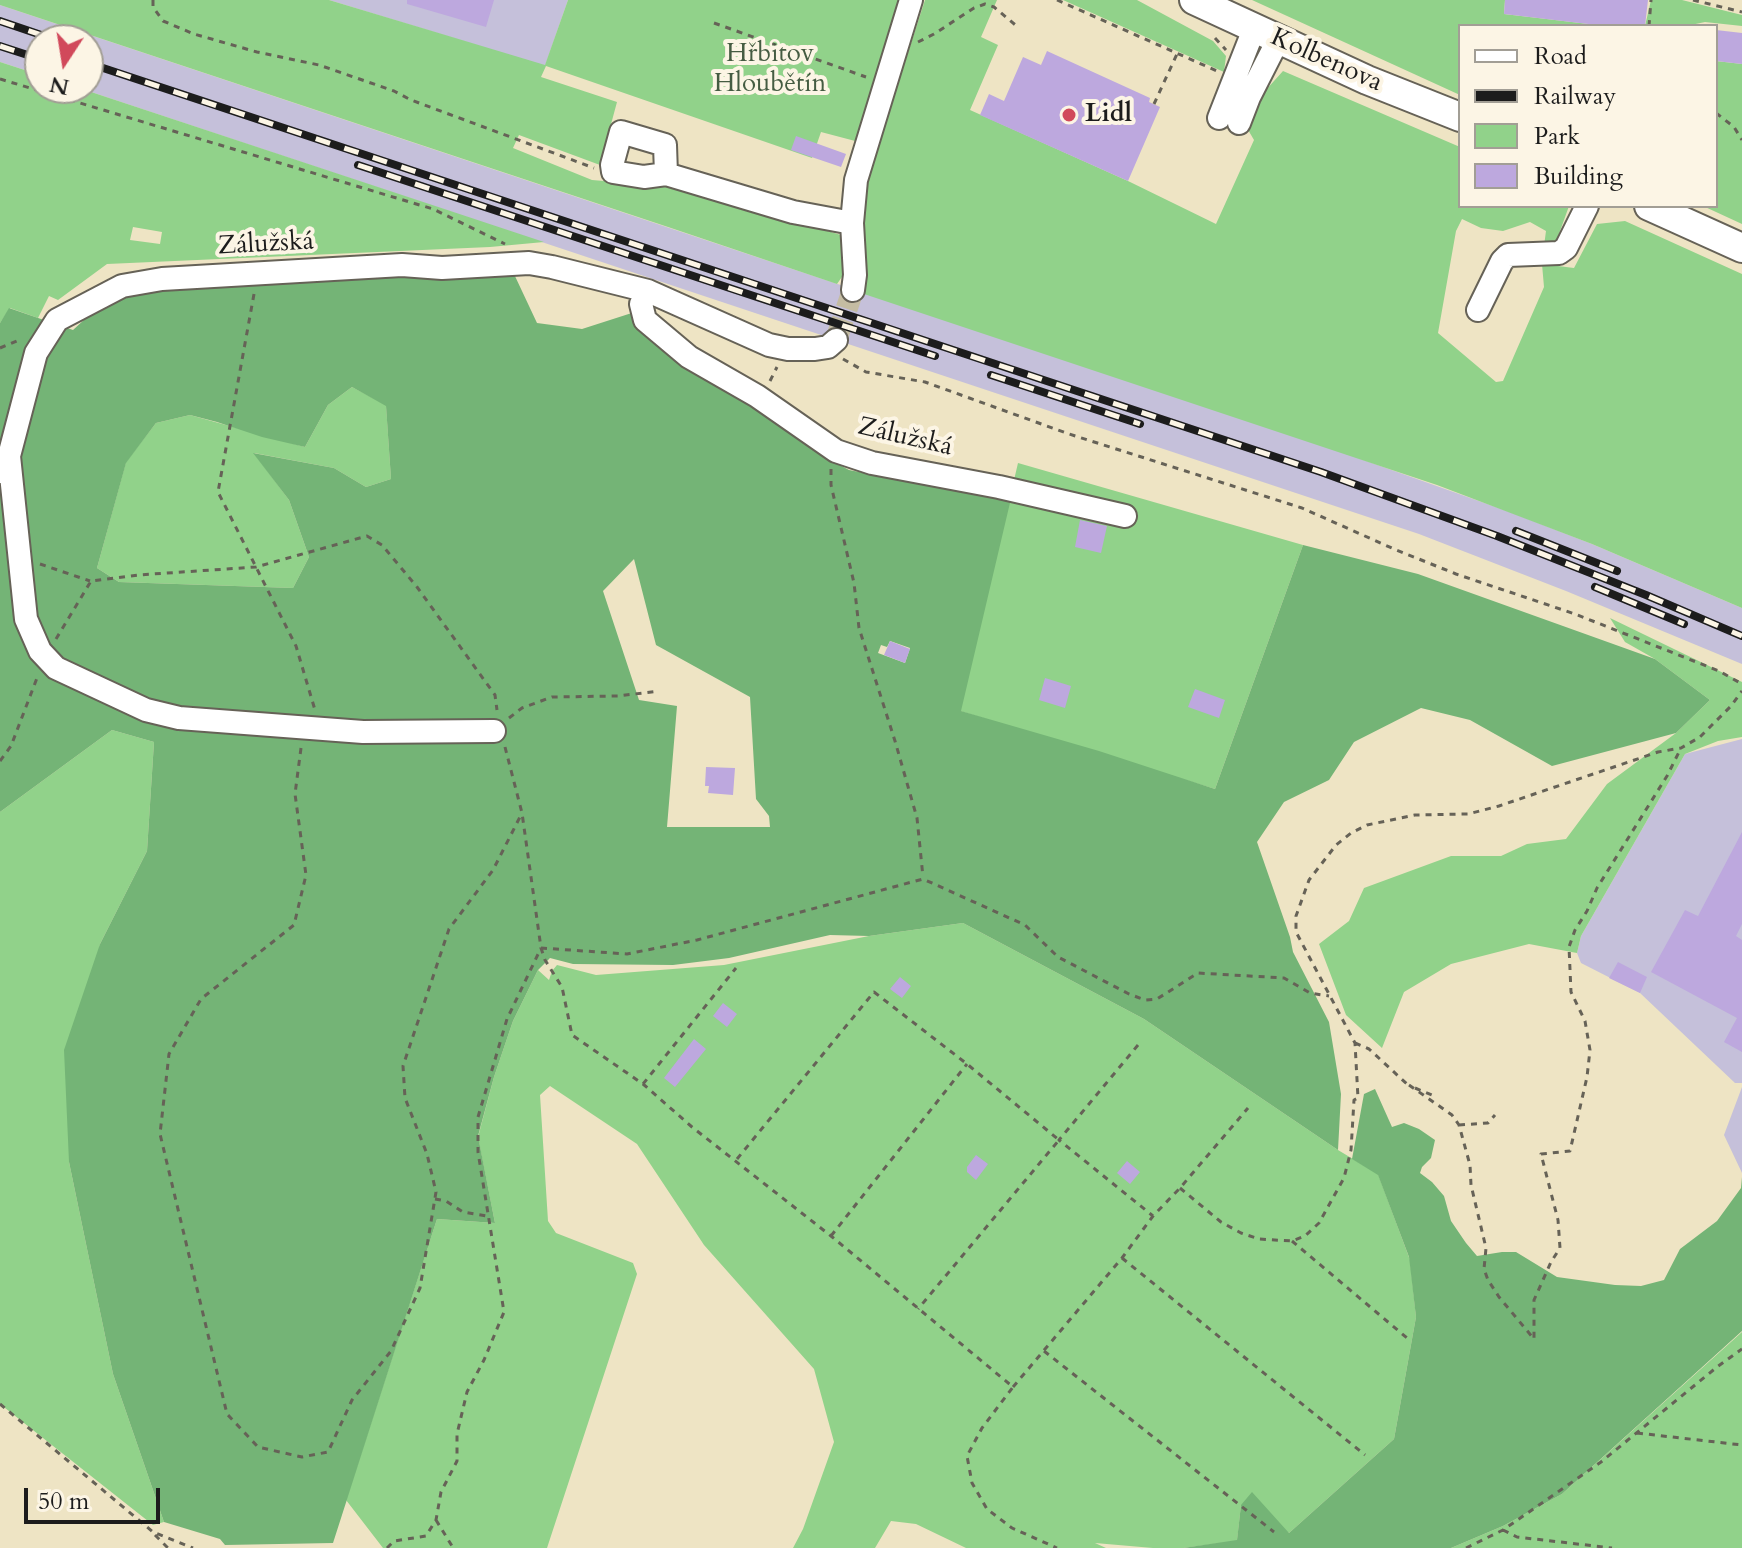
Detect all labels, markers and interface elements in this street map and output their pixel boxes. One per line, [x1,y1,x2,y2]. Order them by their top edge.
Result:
street label: Kolbenova [1265,23,1387,99]
north arrow [24,24,104,104]
legend [1458,24,1718,208]
park label: Hřbitov Hloubětín [714,39,826,100]
text: Road [1534,40,1587,73]
text: N [47,69,72,102]
text: Railway [1534,80,1616,113]
place label: Lidl [1085,99,1132,131]
marker: Lidl [1060,106,1078,124]
text: Park [1534,120,1580,153]
text: Building [1534,160,1623,193]
street label: Zálužská [217,227,315,263]
street label: Zálužská [855,412,955,464]
scale bar [28,1472,164,1522]
text: 50 m [38,1485,89,1518]

